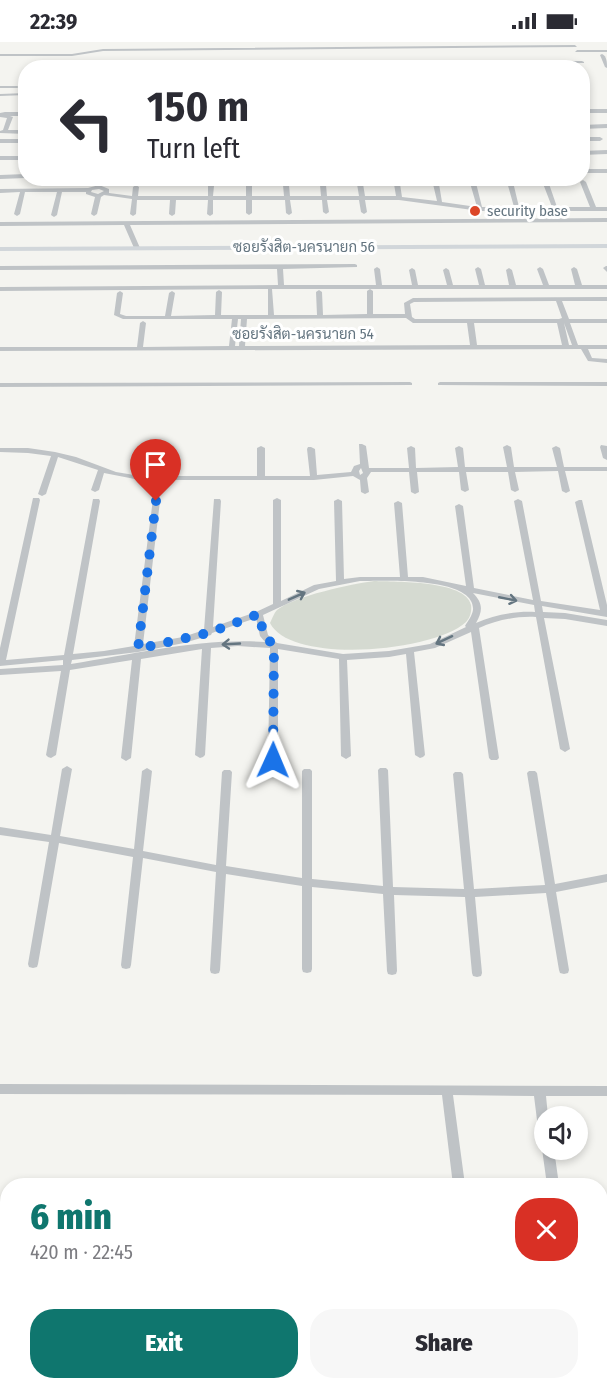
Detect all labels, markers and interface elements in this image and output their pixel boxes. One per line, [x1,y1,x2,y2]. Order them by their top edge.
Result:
text: 22:39 [30,8,77,35]
text: 150 m [147,82,249,132]
icon: left [48,84,126,162]
text: Turn left [147,133,240,165]
place label: security base [487,202,568,220]
marker: security base [468,204,482,218]
street label: ซอยรังสิต-นครนายก 56 [233,238,375,256]
street label: ซอยรังสิต-นครนายก 54 [232,325,374,343]
pin [130,439,181,501]
icon: arrive [139,448,172,481]
one-way arrow [287,590,305,601]
one-way arrow [497,594,517,605]
one-way arrow [435,635,453,647]
one-way arrow [222,639,242,650]
position arrow [241,728,305,792]
map controls [534,1106,588,1160]
button: sound [534,1106,588,1160]
text: 6 min [30,1195,112,1239]
button: close [515,1198,578,1261]
text: 420 m · 22:45 [30,1240,133,1264]
button: Exit [30,1309,298,1378]
button: Share [310,1309,578,1378]

